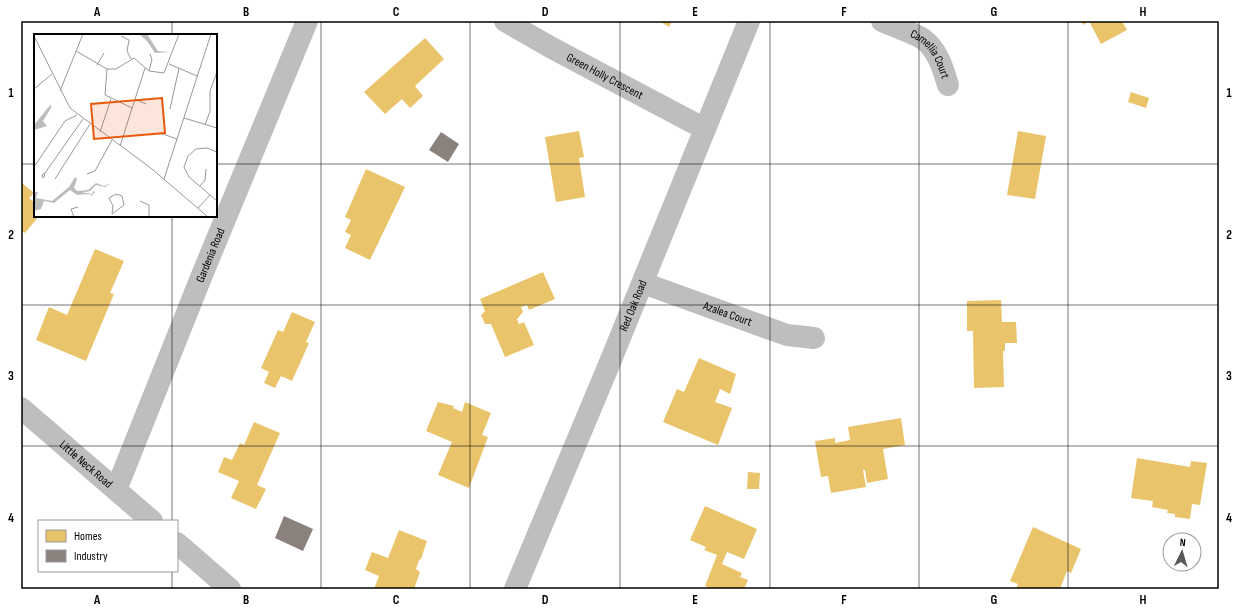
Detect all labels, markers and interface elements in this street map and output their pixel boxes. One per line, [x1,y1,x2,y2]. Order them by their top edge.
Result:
text: A [93,4,101,20]
text: B [243,4,249,20]
text: C [393,4,400,20]
text: D [542,4,549,20]
text: E [692,4,698,20]
text: F [841,4,847,20]
text: G [991,4,998,20]
text: H [1140,4,1147,20]
street label: Camellia Court [908,26,953,81]
inset map [34,34,217,217]
street label: Green Holly Crescent [564,50,646,103]
text: 1 [8,85,14,101]
text: 1 [1226,85,1232,101]
street label: Gardenia Road [192,226,228,285]
text: 2 [8,227,14,243]
text: 2 [1226,227,1232,243]
street label: Red Oak Road [616,278,650,333]
street label: Azalea Court [700,298,754,329]
text: 3 [8,368,14,384]
text: 3 [1226,368,1232,384]
street label: Little Neck Road [56,437,116,491]
text: 4 [8,510,14,526]
text: 4 [1226,510,1232,526]
legend [38,520,178,572]
text: Homes [74,529,102,544]
north arrow [1162,532,1202,572]
text: N [1179,536,1186,549]
text: Industry [74,549,108,564]
text: A [93,592,101,608]
text: B [243,592,249,608]
text: C [393,592,400,608]
text: D [542,592,549,608]
text: E [692,592,698,608]
text: F [841,592,847,608]
text: G [991,592,998,608]
text: H [1140,592,1147,608]

